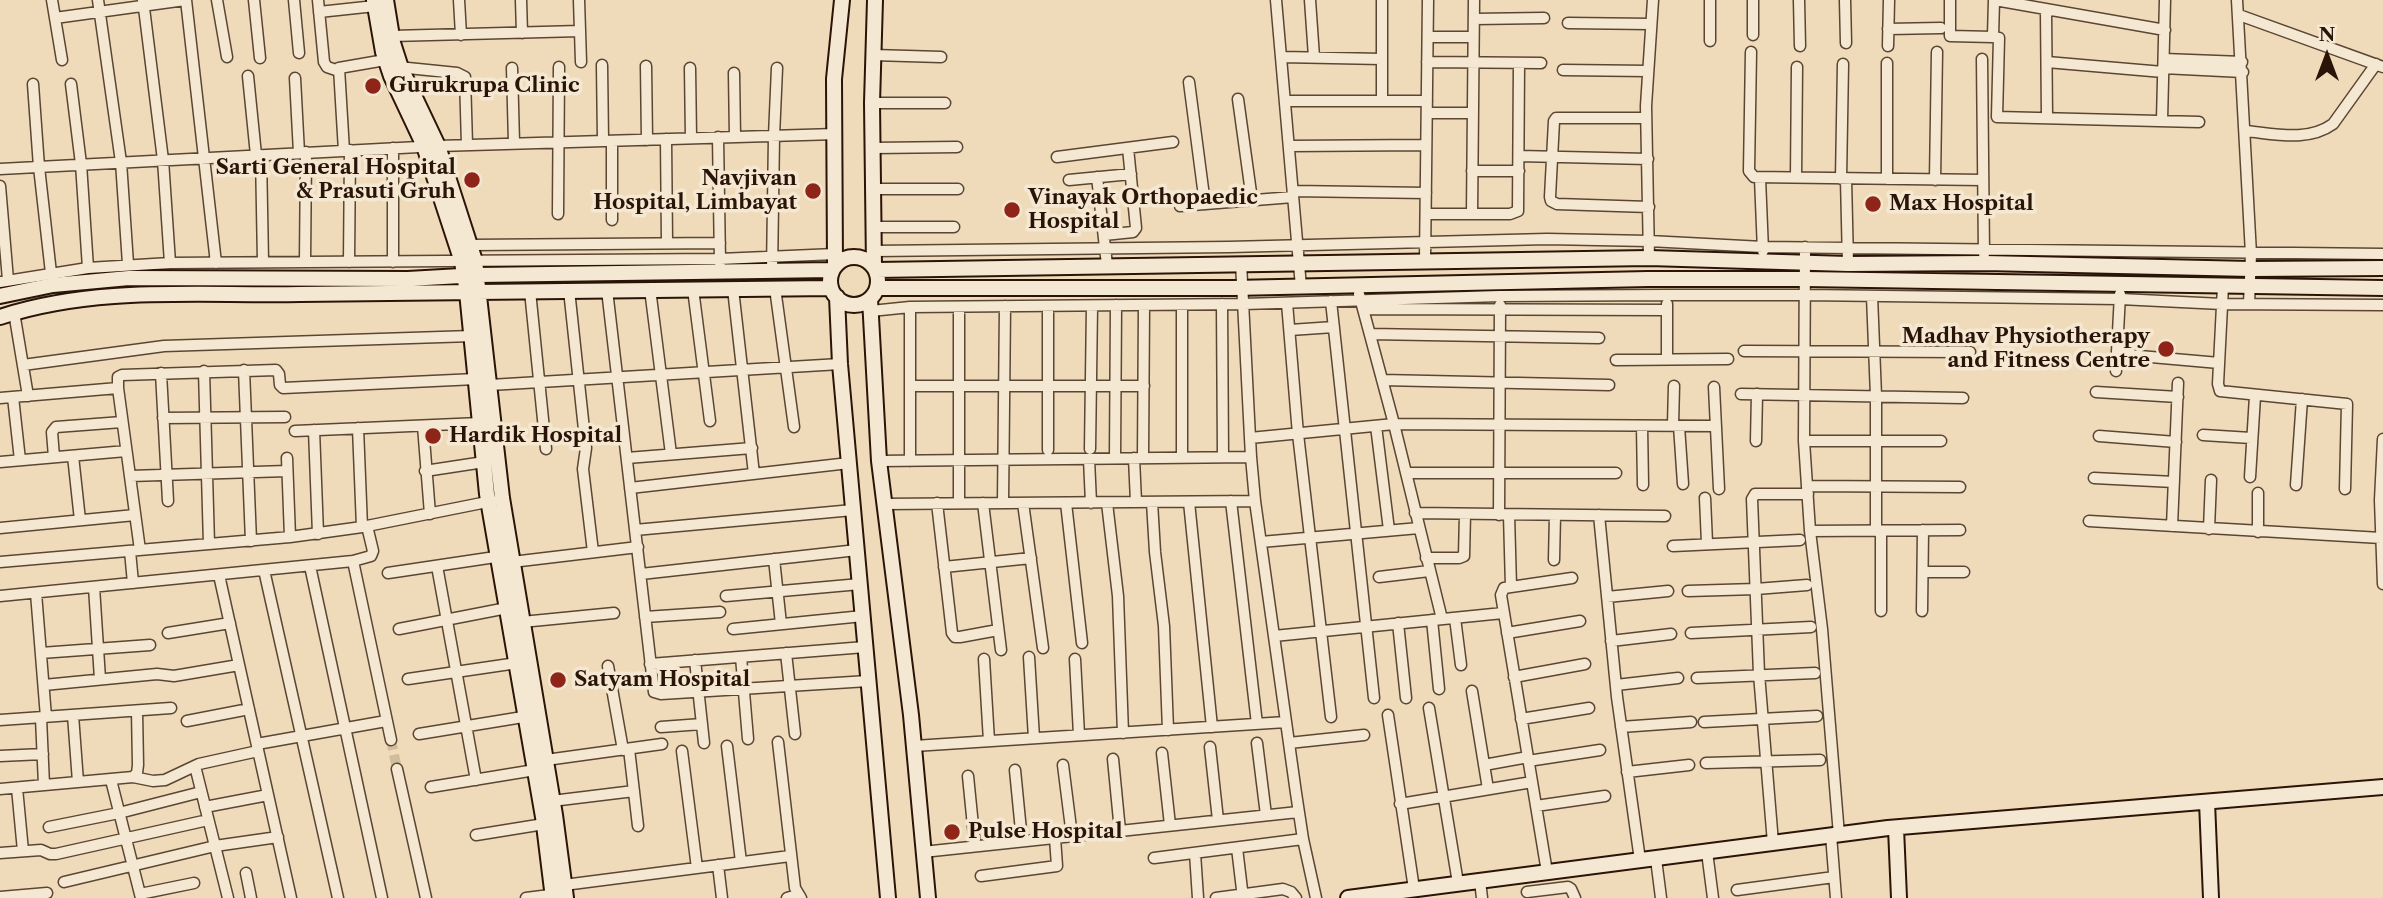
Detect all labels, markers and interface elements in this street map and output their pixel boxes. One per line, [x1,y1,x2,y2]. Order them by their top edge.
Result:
north arrow [2292,21,2362,91]
text: N [2319,23,2335,46]
place label: Gurukrupa Clinic [389,73,580,99]
marker: Gurukrupa Clinic [363,76,383,96]
place label: Sarti General Hospital & Prasuti Gruh [216,155,456,205]
place label: Navjivan Hospital, Limbayat [593,166,797,216]
marker: Sarti General Hospital & Prasuti Gruh [462,170,482,190]
marker: Navjivan Hospital, Limbayat [803,181,823,201]
place label: Vinayak Orthopaedic Hospital [1028,185,1258,235]
place label: Max Hospital [1889,191,2034,217]
marker: Max Hospital [1863,194,1883,214]
marker: Vinayak Orthopaedic Hospital [1002,200,1022,220]
place label: Madhav Physiotherapy and Fitness Centre [1902,324,2150,374]
marker: Madhav Physiotherapy and Fitness Centre [2156,339,2176,359]
place label: Hardik Hospital [449,423,622,449]
marker: Hardik Hospital [423,426,443,446]
place label: Satyam Hospital [574,667,750,693]
marker: Satyam Hospital [548,670,568,690]
place label: Pulse Hospital [968,819,1123,845]
marker: Pulse Hospital [942,822,962,842]

